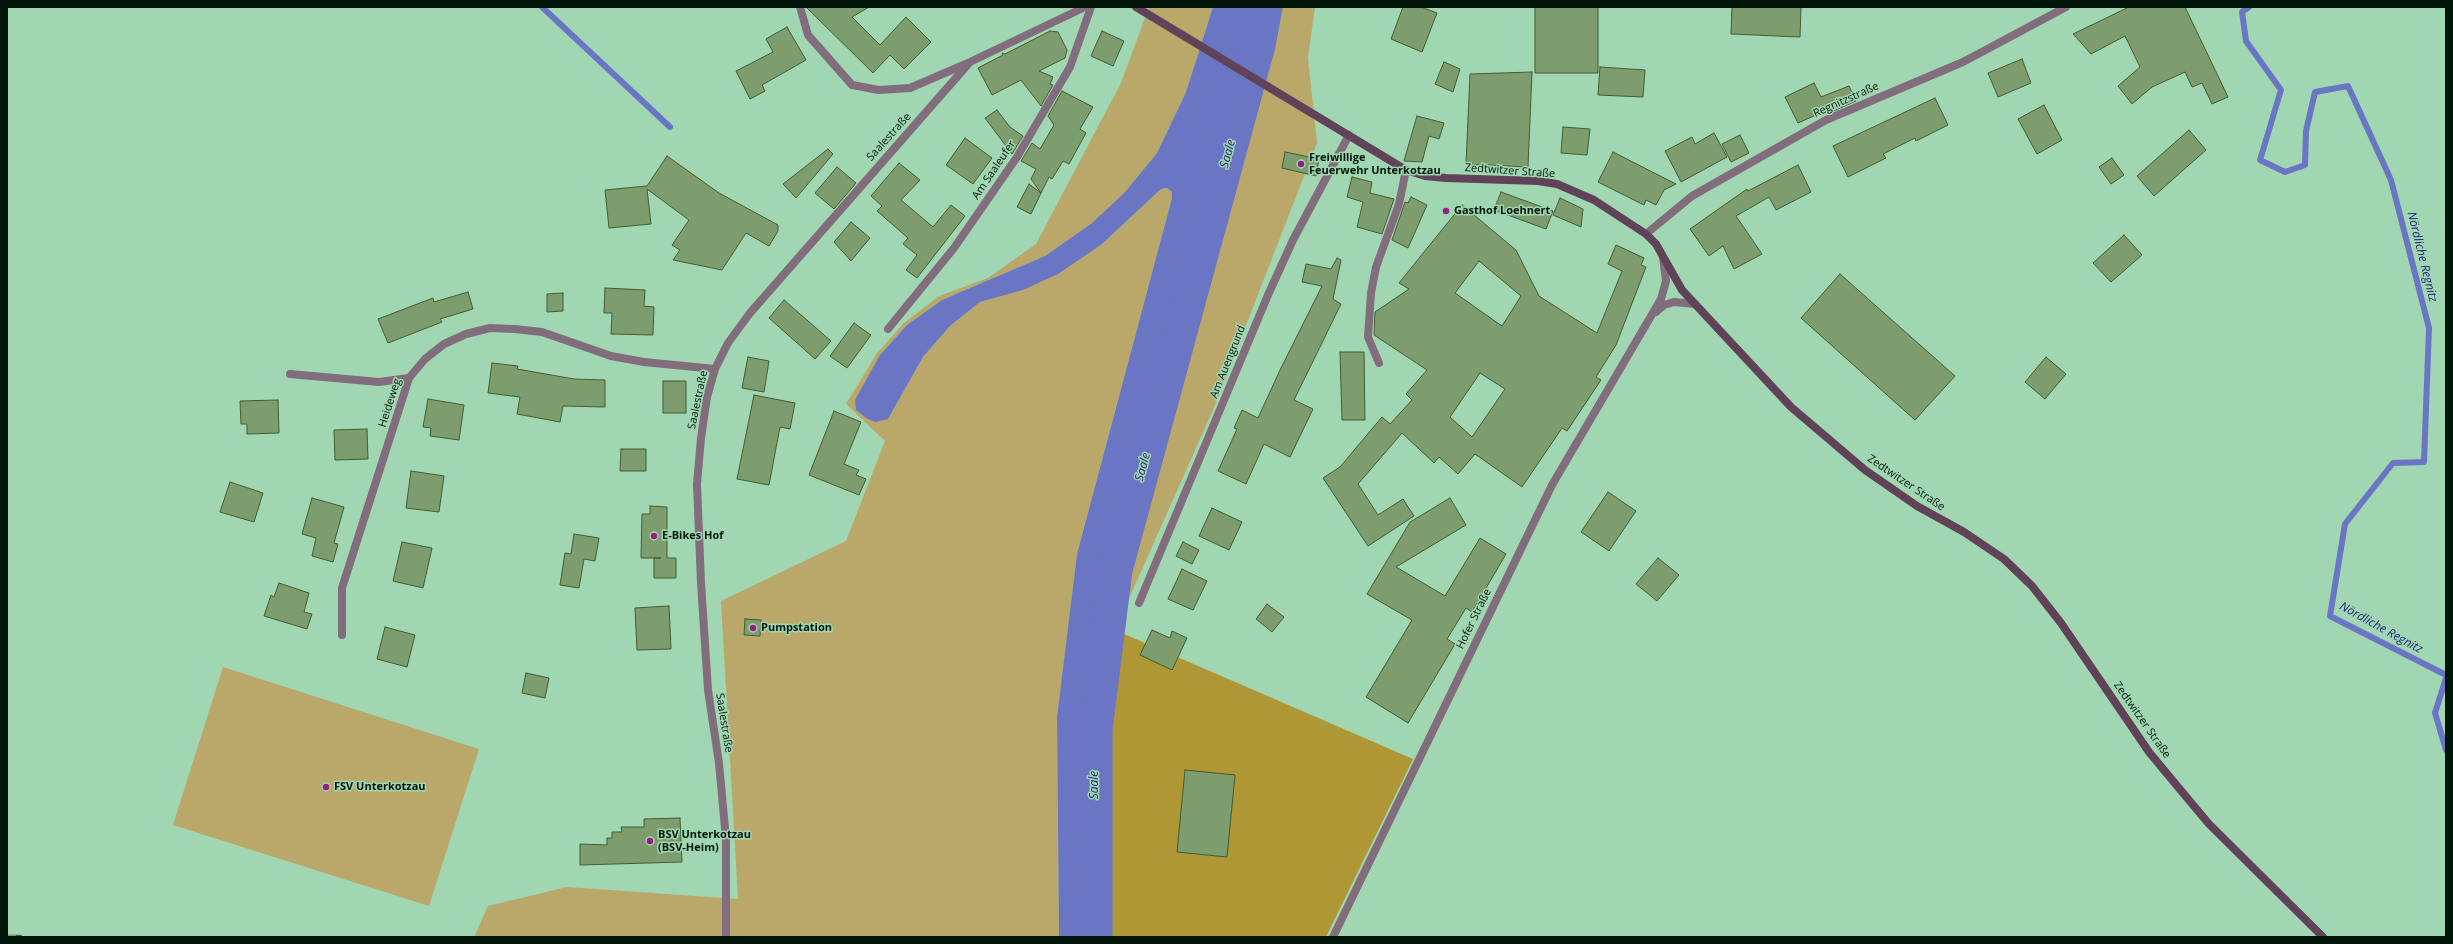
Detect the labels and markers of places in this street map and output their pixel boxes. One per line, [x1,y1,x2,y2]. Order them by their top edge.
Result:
place label: Freiwillige Feuerwehr Unterkotzau [1309,151,1441,177]
marker: Freiwillige Feuerwehr Unterkotzau [1296,159,1306,169]
place label: Gasthof Loehnert [1454,204,1550,218]
marker: Gasthof Loehnert [1441,206,1451,216]
place label: E-Bikes Hof [662,529,724,543]
marker: E-Bikes Hof [649,531,659,541]
place label: Pumpstation [761,621,832,635]
marker: Pumpstation [748,623,758,633]
place label: FSV Unterkotzau [334,780,426,794]
marker: FSV Unterkotzau [321,782,331,792]
place label: BSV Unterkotzau (BSV-Heim) [658,828,751,854]
marker: BSV Unterkotzau (BSV-Heim) [645,836,655,846]

